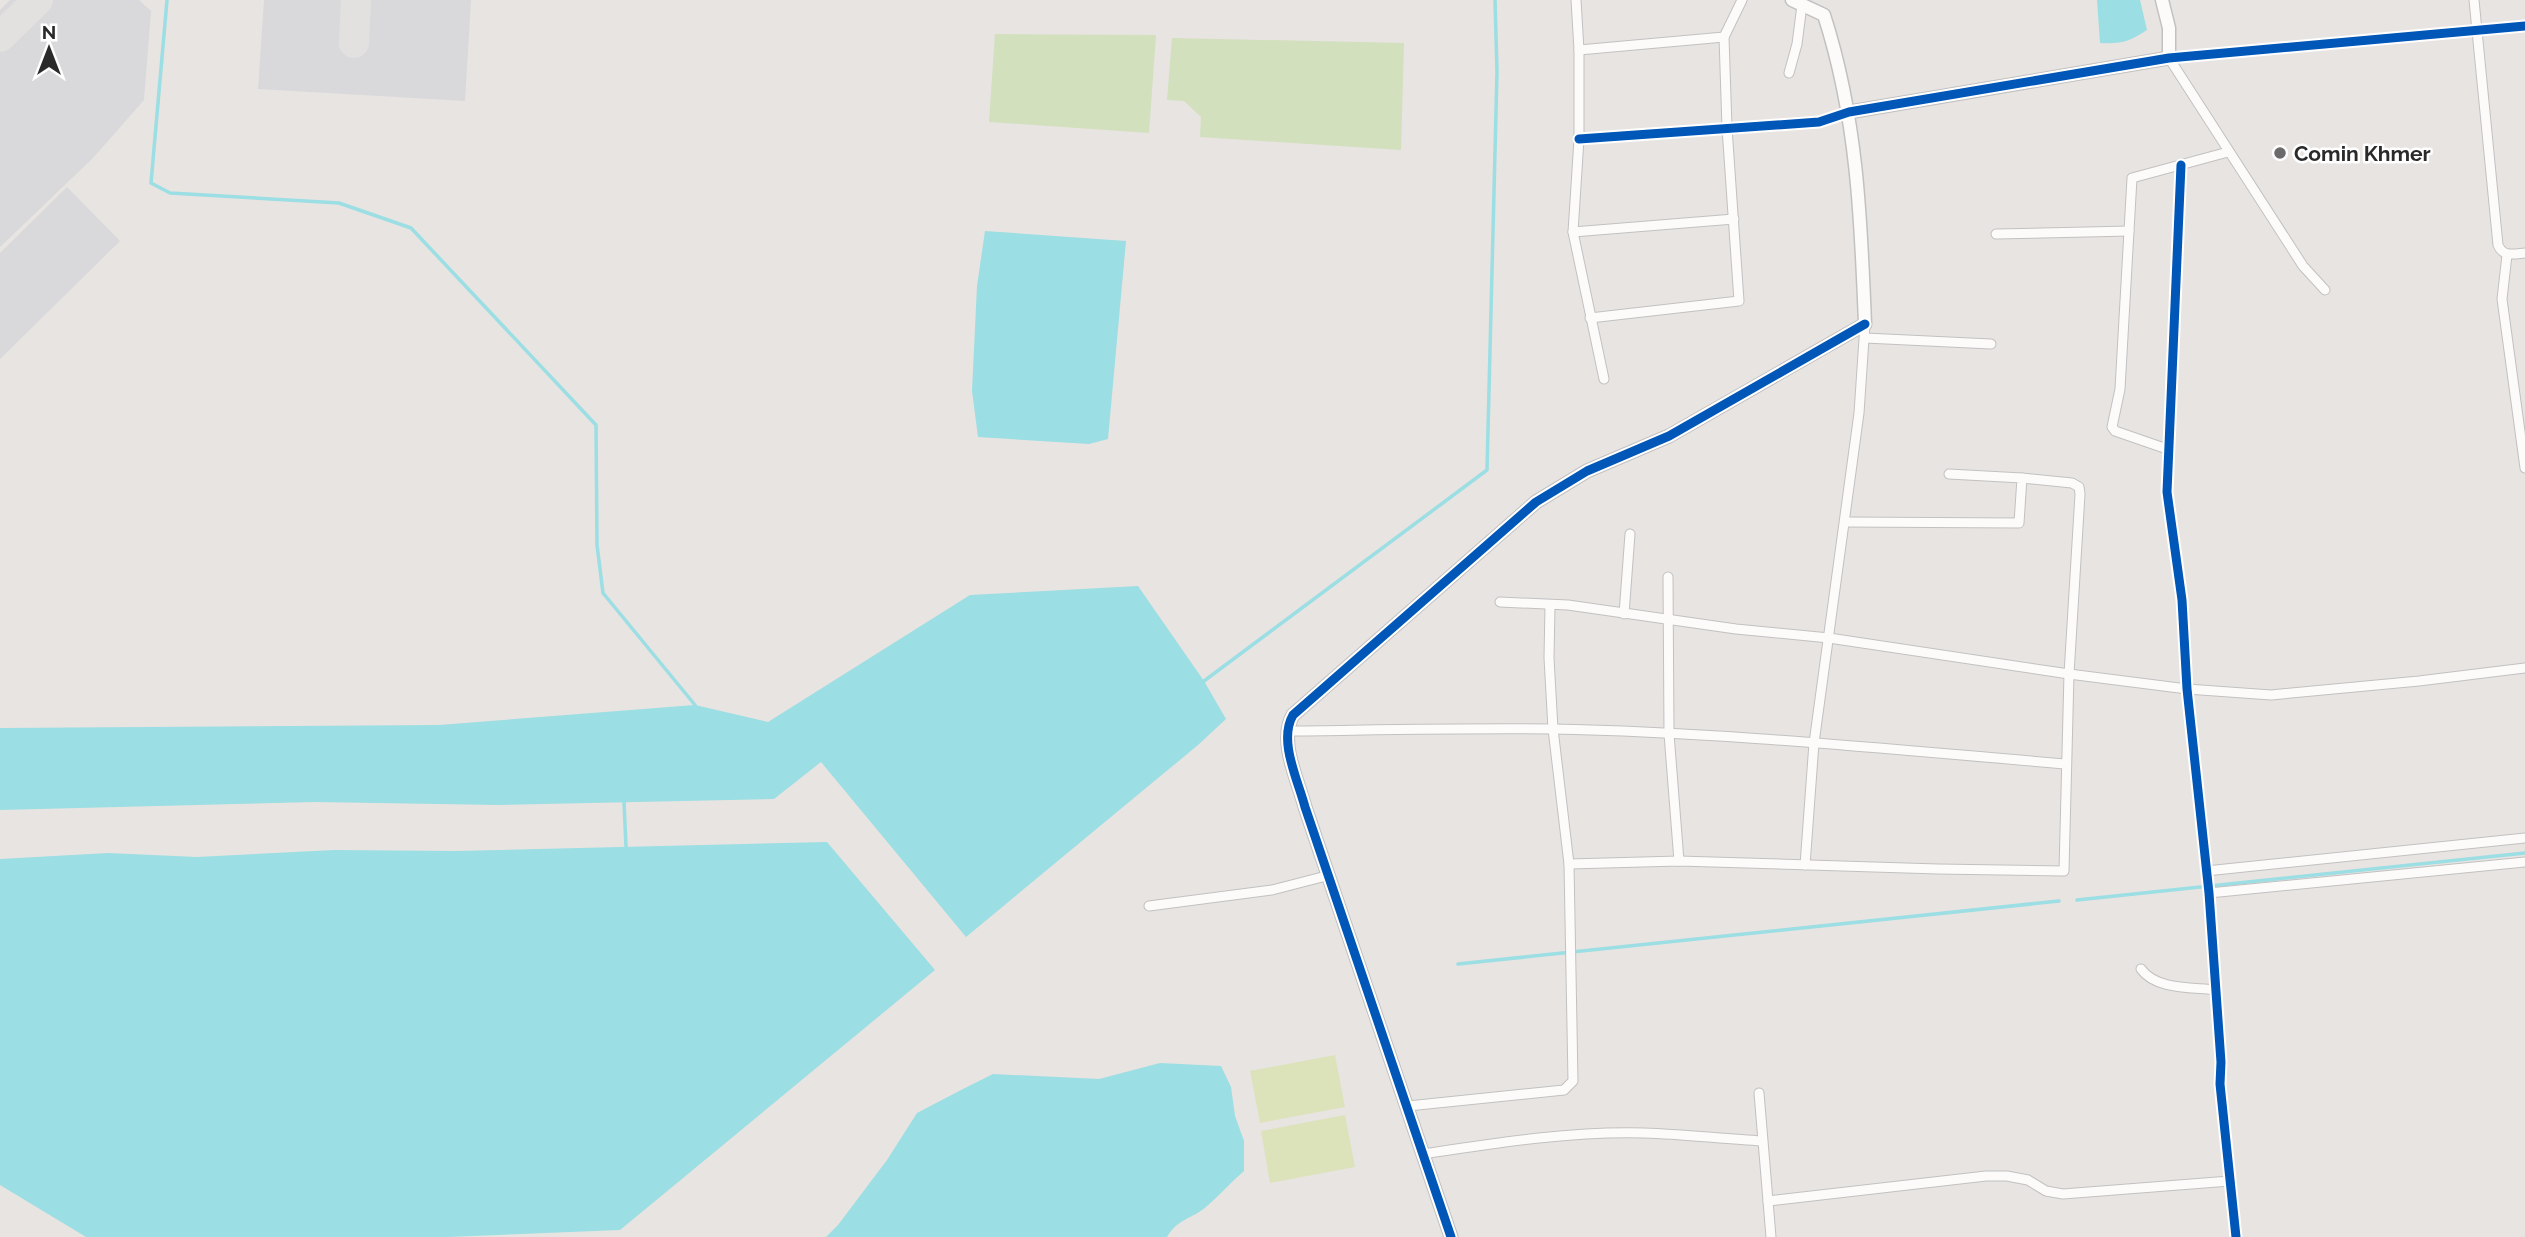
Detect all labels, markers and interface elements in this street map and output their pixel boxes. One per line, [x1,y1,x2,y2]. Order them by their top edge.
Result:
north arrow [14,14,84,84]
text: N [42,21,56,43]
place label: Comin Khmer [2294,141,2431,166]
marker: Comin Khmer [2272,145,2288,161]

